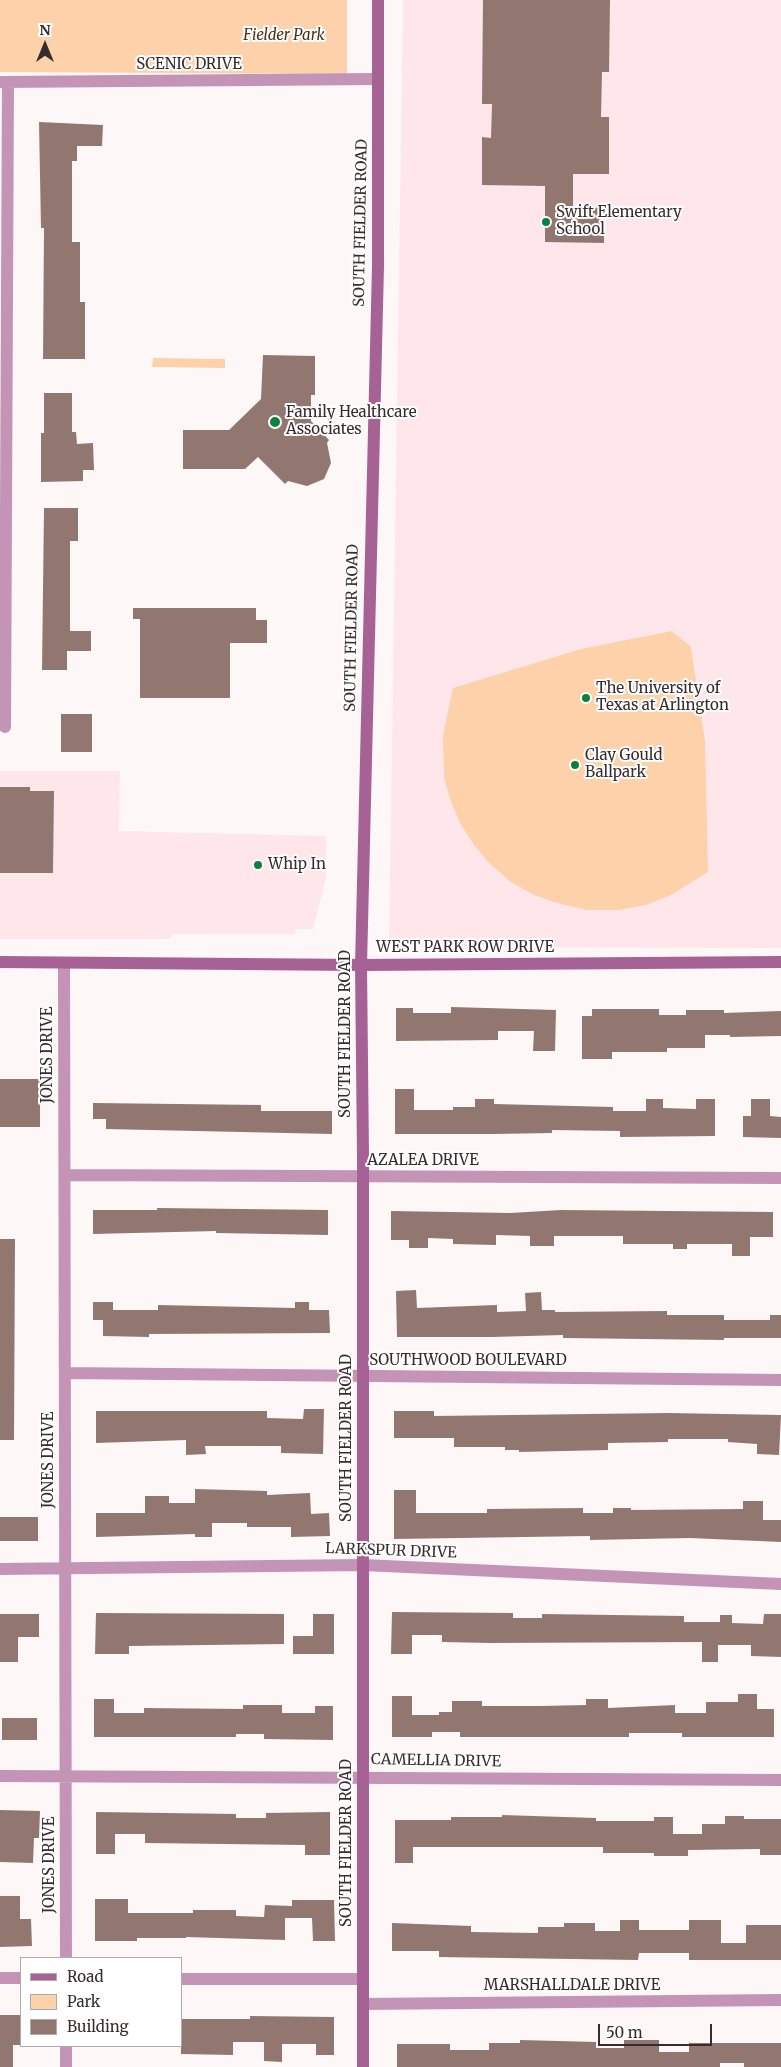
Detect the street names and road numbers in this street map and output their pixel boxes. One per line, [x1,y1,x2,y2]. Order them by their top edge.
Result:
street label: SCENIC DRIVE [136,56,242,74]
street label: SOUTH FIELDER ROAD [351,139,371,307]
street label: SOUTH FIELDER ROAD [342,544,362,712]
street label: WEST PARK ROW DRIVE [376,939,554,957]
street label: SOUTH FIELDER ROAD [337,950,355,1118]
street label: JONES DRIVE [39,1007,57,1103]
street label: AZALEA DRIVE [367,1152,479,1170]
street label: SOUTHWOOD BOULEVARD [369,1352,567,1370]
street label: SOUTH FIELDER ROAD [338,1354,356,1522]
street label: JONES DRIVE [40,1412,58,1508]
street label: LARKSPUR DRIVE [325,1540,457,1562]
street label: CAMELLIA DRIVE [371,1751,501,1771]
street label: SOUTH FIELDER ROAD [338,1759,356,1927]
street label: JONES DRIVE [41,1817,59,1913]
street label: MARSHALLDALE DRIVE [484,1977,660,1995]

